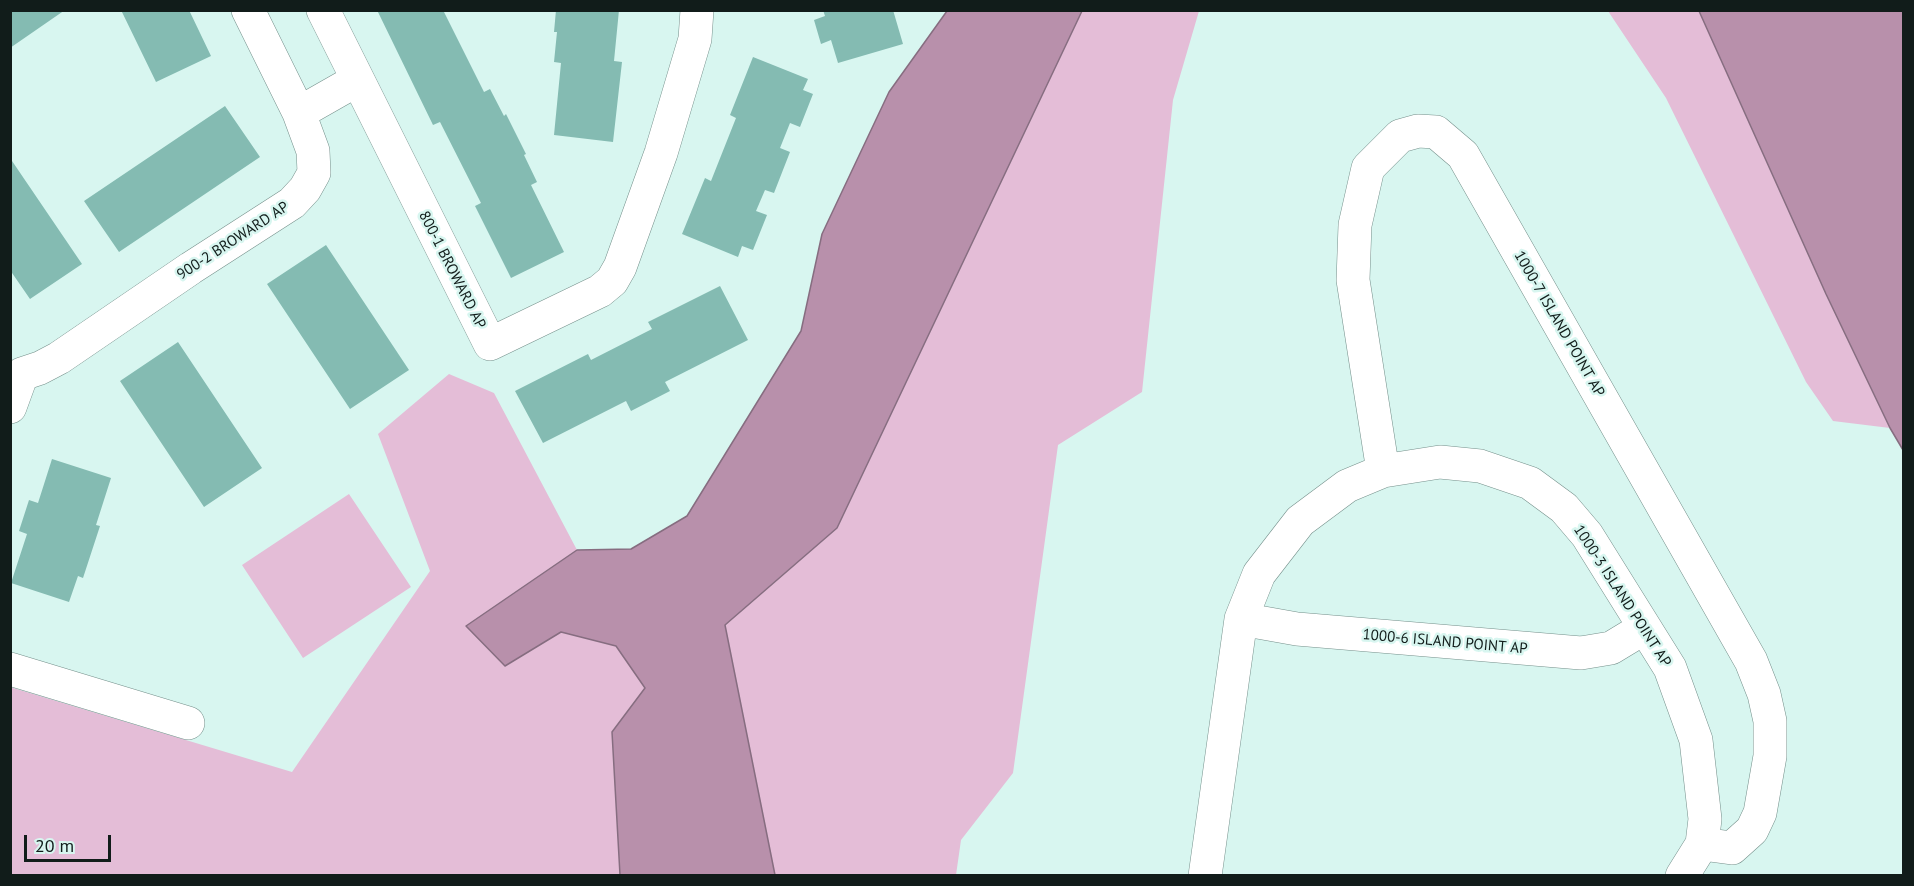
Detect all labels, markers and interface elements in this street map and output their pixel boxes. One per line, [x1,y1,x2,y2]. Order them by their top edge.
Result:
street label: 900-2 BROWARD AP [174,198,292,284]
street label: 800-1 BROWARD AP [415,208,489,332]
street label: 1000-7 ISLAND POINT AP [1510,248,1608,400]
street label: 1000-3 ISLAND POINT AP [1569,522,1675,670]
street label: 1000-6 ISLAND POINT AP [1362,626,1528,658]
scale bar [27,823,114,861]
text: 20 m [35,834,74,857]

